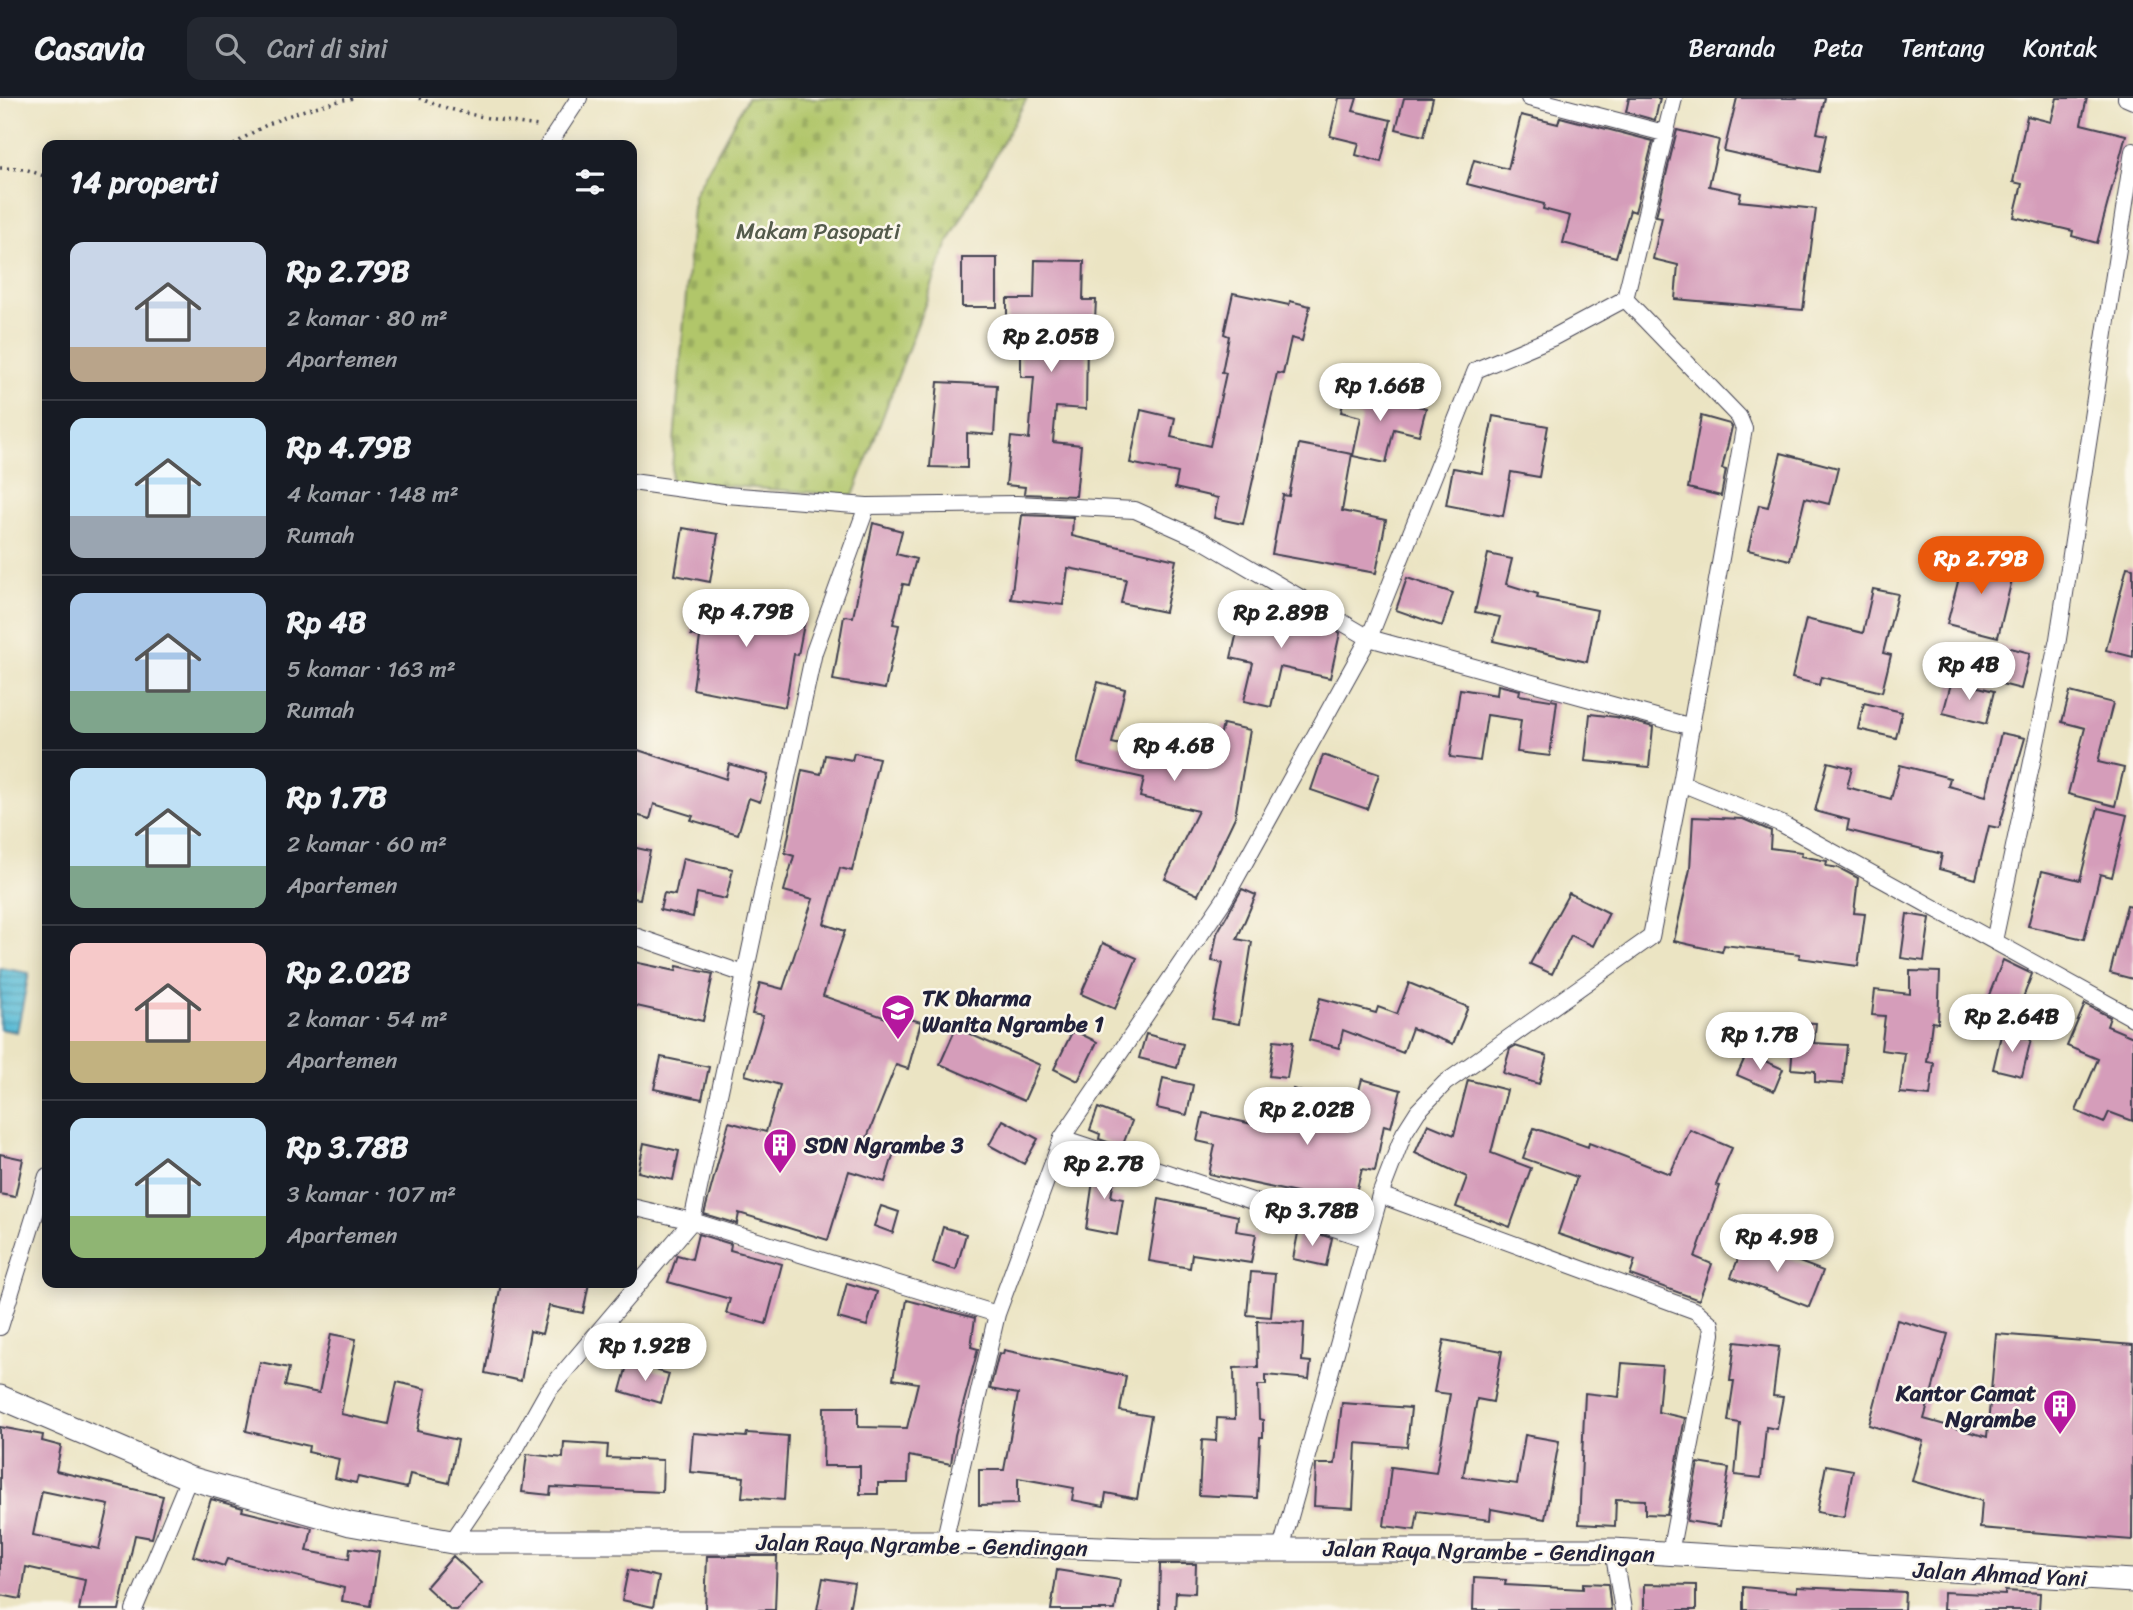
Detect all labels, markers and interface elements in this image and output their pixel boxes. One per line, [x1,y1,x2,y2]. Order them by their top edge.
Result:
search box [187,17,677,80]
text: Casavia [35,19,145,77]
text: Cari di sini [267,25,387,71]
text: Beranda [1688,27,1775,69]
text: Peta [1813,27,1863,69]
text: Tentang [1901,27,1985,69]
text: Kontak [2023,27,2098,69]
icon: search [211,29,249,67]
text: 14 properti [70,155,218,209]
icon: filters [571,163,609,201]
park label: Makam Pasopati [736,211,901,252]
text: Rp 2.79B [287,244,410,298]
icon: home [126,270,210,354]
text: 2 kamar · 80 m² [287,298,448,339]
pin: Rp 2.05B [979,314,1123,374]
text: Rp 2.05B [1003,316,1099,357]
text: Apartemen [287,339,397,380]
pin: Rp 1.66B [1308,364,1452,423]
text: Rp 1.66B [1335,365,1425,406]
text: Rp 4.79B [287,420,411,474]
icon: home [126,446,210,530]
text: 4 kamar · 148 m² [287,474,459,515]
text: Rumah [287,515,355,556]
pin: Rp 2.79B [1909,536,2053,596]
text: Rp 2.79B [1934,538,2028,579]
pin: Rp 4.79B [674,589,818,649]
pin: Rp 2.89B [1209,590,1353,650]
text: Rp 4.79B [698,591,794,632]
text: Rp 2.89B [1234,592,1328,633]
text: Rp 4B [287,595,367,649]
icon: home [126,621,210,705]
pin: Rp 4B [1920,642,2018,702]
text: Rp 4B [1938,644,2000,685]
text: 5 kamar · 163 m² [287,649,456,690]
text: Rumah [287,690,355,731]
pin: Rp 4.6B [1109,724,1239,783]
text: Rp 4.6B [1133,725,1215,766]
text: Rp 1.7B [287,770,387,824]
icon: home [126,796,210,880]
text: 2 kamar · 60 m² [287,824,447,865]
text: Apartemen [287,865,397,906]
text: Rp 2.02B [287,945,410,999]
icon: home [126,971,210,1055]
place label: TK Dharma Wanita Ngrambe 1 [922,978,1104,1045]
school or university icon: TK Dharma Wanita Ngrambe 1 [879,992,917,1041]
pin: Rp 2.64B [1940,995,2084,1054]
text: Rp 2.64B [1965,996,2059,1037]
text: 2 kamar · 54 m² [287,999,448,1040]
pin: Rp 1.7B [1695,1012,1825,1072]
text: Rp 1.7B [1722,1014,1798,1055]
text: Apartemen [287,1040,397,1081]
pin: Rp 2.02B [1235,1088,1379,1147]
text: Rp 2.02B [1260,1089,1354,1130]
text: Rp 3.78B [287,1120,409,1174]
place label: SDN Ngrambe 3 [803,1125,964,1166]
building icon: SDN Ngrambe 3 [761,1126,799,1175]
pin: Rp 2.7B [1039,1142,1169,1201]
text: Rp 2.7B [1064,1143,1144,1184]
icon: home [126,1146,210,1230]
text: 3 kamar · 107 m² [287,1174,456,1215]
pin: Rp 3.78B [1240,1188,1384,1248]
text: Rp 3.78B [1265,1190,1359,1231]
pin: Rp 4.9B [1712,1214,1842,1274]
text: Apartemen [287,1215,397,1256]
text: Rp 4.9B [1736,1216,1818,1257]
pin: Rp 1.92B [573,1324,717,1383]
text: Rp 1.92B [600,1325,690,1366]
place label: Kantor Camat Ngrambe [1895,1373,2036,1440]
building icon: Kantor Camat Ngrambe [2041,1387,2079,1436]
street label: Jalan Raya Ngrambe - Gendingan [755,1522,1088,1569]
street label: Jalan Raya Ngrambe - Gendingan [1322,1528,1655,1575]
street label: Jalan Ahmad Yani [1911,1549,2089,1600]

